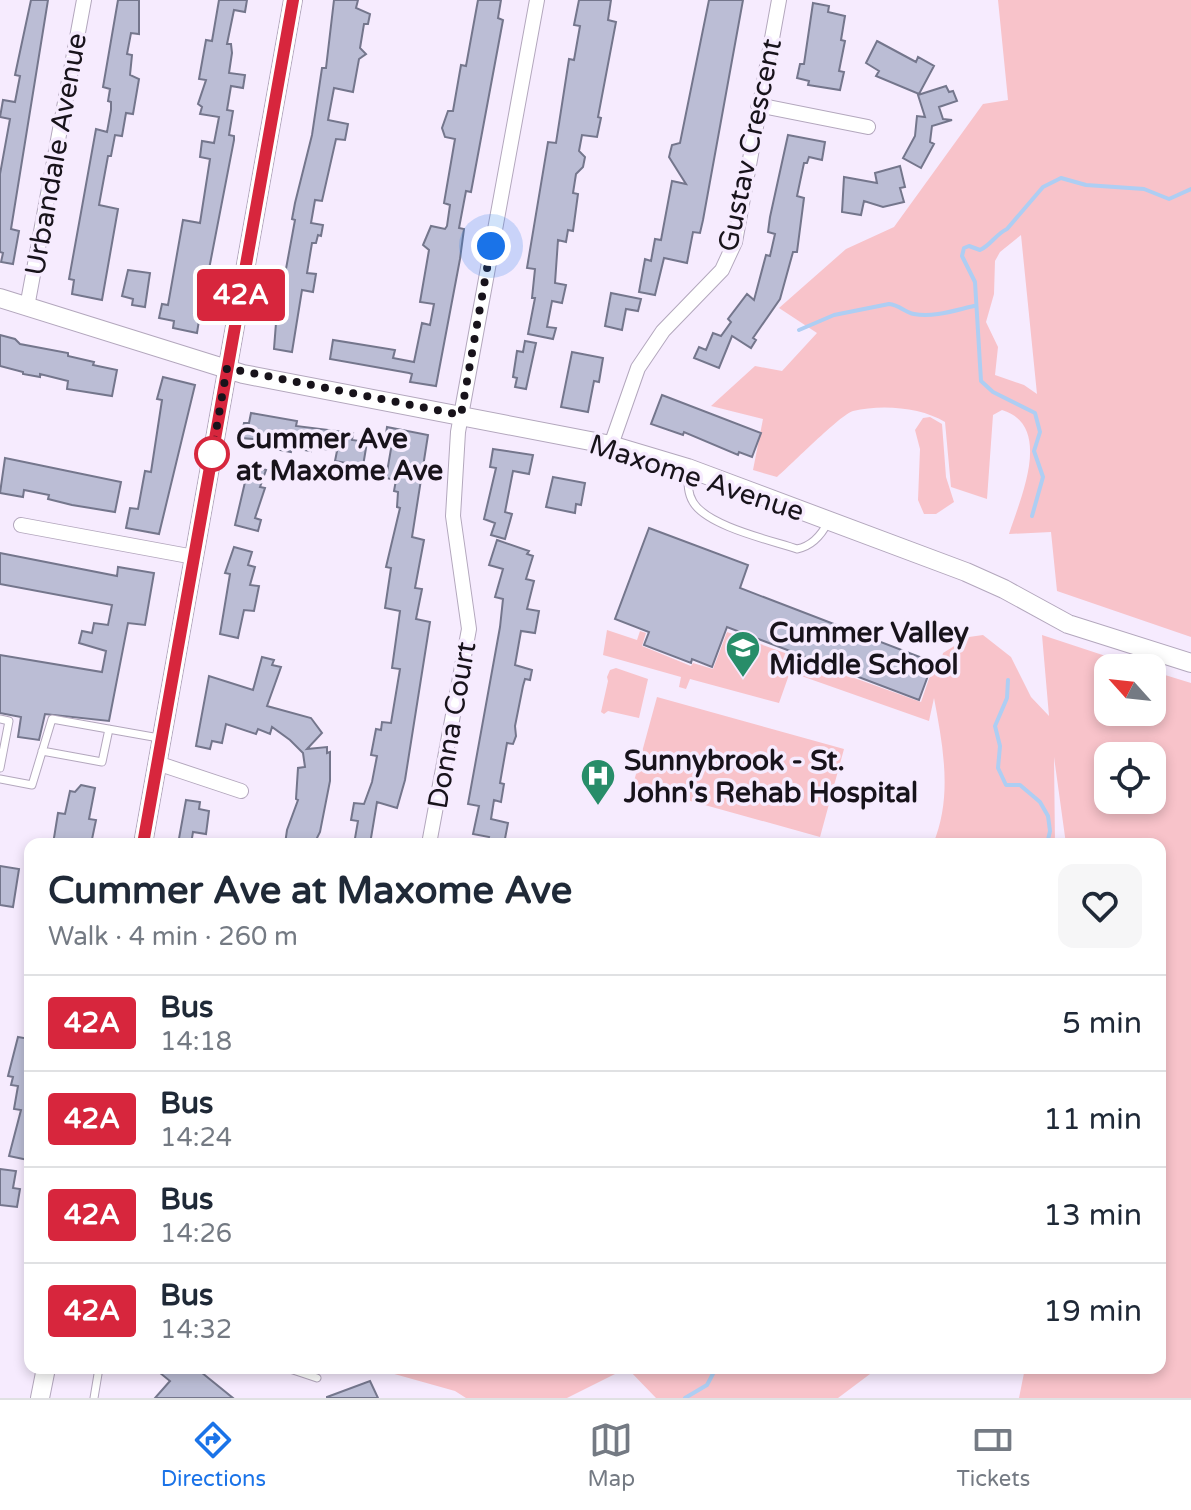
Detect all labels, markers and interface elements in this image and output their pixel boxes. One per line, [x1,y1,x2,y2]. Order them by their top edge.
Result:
street label: Urbandale Avenue [18,30,94,278]
street label: Gustav Crescent [711,35,789,255]
your location [471,226,511,266]
line badge: 42A [195,269,287,321]
text: 42A [213,278,269,312]
place label: Cummer Ave at Maxome Ave [236,422,443,488]
street label: Maxome Avenue [585,427,808,529]
marker: Cummer Ave at Maxome Ave [195,437,229,471]
place label: Cummer Valley Middle School [769,616,969,682]
school or university icon: Cummer Valley Middle School [724,629,762,679]
street label: Donna Court [421,639,483,811]
north arrow [1094,654,1166,726]
map controls [1094,654,1166,814]
button: locate [1094,742,1166,814]
place label: Sunnybrook - St. John's Rehab Hospital [623,744,918,810]
hospital icon: Sunnybrook - St. John's Rehab Hospital [579,757,617,807]
button: heart [1058,864,1142,948]
text: Cummer Ave at Maxome Ave [48,868,572,914]
text: Walk · 4 min · 260 m [48,921,298,952]
text: Bus [160,989,213,1026]
text: 5 min [1062,1005,1142,1042]
text: 42A [64,1006,120,1040]
text: 14:18 [160,1026,232,1057]
text: Bus [160,1085,213,1122]
text: 11 min [1043,1101,1142,1138]
text: 42A [64,1102,120,1136]
text: 14:24 [160,1122,232,1153]
text: Bus [160,1181,213,1218]
text: 13 min [1043,1197,1142,1234]
text: 42A [64,1198,120,1232]
text: 14:26 [160,1218,232,1249]
text: Bus [160,1277,213,1314]
text: 19 min [1043,1293,1142,1330]
text: 42A [64,1294,120,1328]
text: 14:32 [160,1314,232,1345]
tab: Directions [161,1418,266,1492]
tab: Map [588,1418,635,1492]
tab: Tickets [957,1418,1030,1492]

